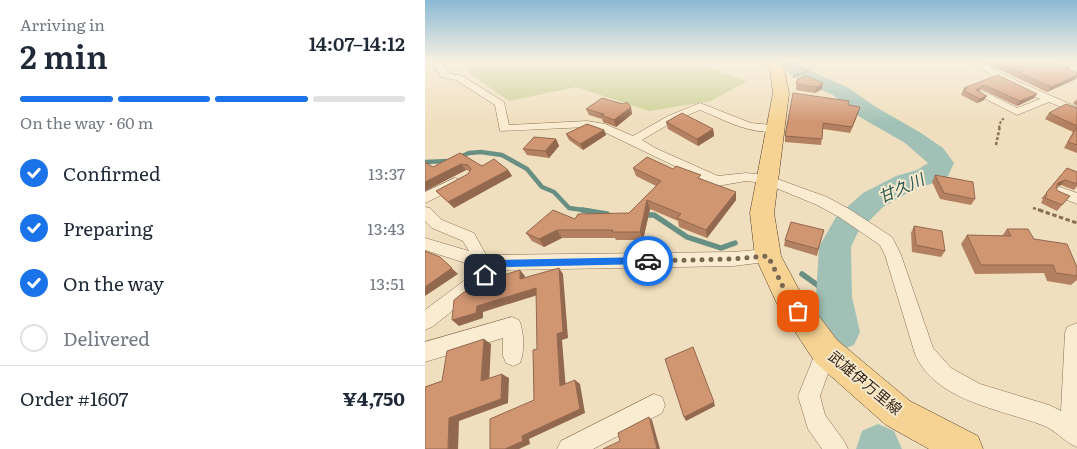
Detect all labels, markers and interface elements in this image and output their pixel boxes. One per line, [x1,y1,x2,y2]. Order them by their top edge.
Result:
text: Arriving in [20,12,105,36]
text: 14:07–14:12 [309,29,405,57]
text: 2 min [20,31,108,79]
text: On the way · 60 m [20,110,153,134]
icon: check [20,159,48,187]
text: Confirmed [63,159,161,187]
text: 13:37 [368,161,405,185]
water label: 甘久川 [874,166,929,208]
icon: check [20,214,48,242]
text: Preparing [63,214,153,242]
text: 13:43 [367,216,405,240]
courier [623,236,673,286]
icon: car [634,247,662,275]
pin [464,254,506,296]
icon: home [471,261,499,289]
icon: check [20,269,48,297]
text: On the way [63,269,164,297]
text: 13:51 [370,271,405,295]
pin [777,290,819,332]
icon: bag [784,297,812,325]
text: Delivered [63,324,150,352]
street label: 武雄伊万里線 [824,344,908,420]
text: Order #1607 [20,384,129,412]
text: ¥4,750 [343,384,405,412]

